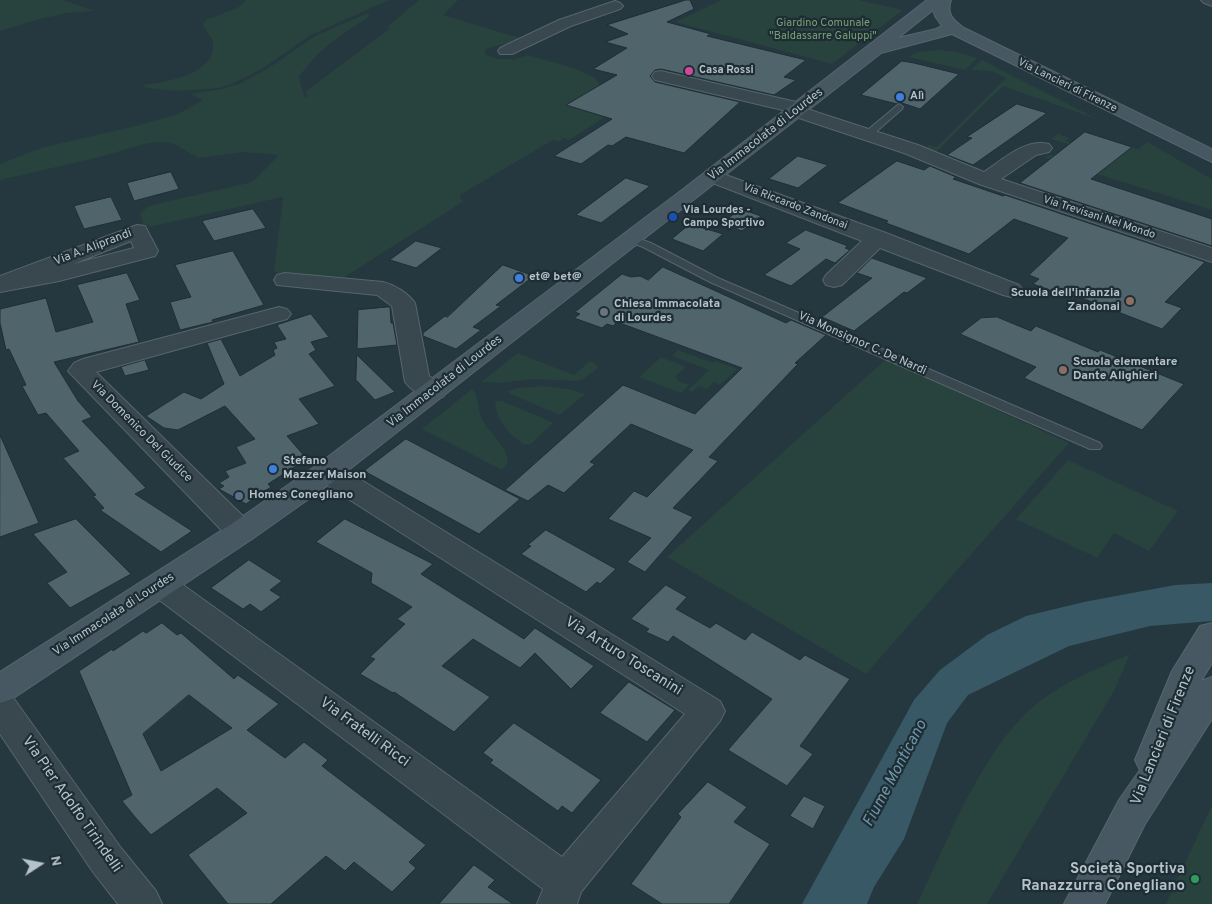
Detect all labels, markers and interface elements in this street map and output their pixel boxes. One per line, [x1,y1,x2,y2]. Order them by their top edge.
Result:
park label: Giardino Comunale "Baldassarre Galuppi" [769,17,877,43]
street label: Via Lancieri di Firenze [1015,56,1119,116]
place label: Casa Rossi [699,64,754,78]
marker: Casa Rossi [683,65,695,77]
street label: Via Immacolata di Lourdes [706,86,826,184]
place label: Alì [910,90,924,104]
marker: Alì [894,91,906,103]
street label: Via Riccardo Zandonai [741,181,849,233]
street label: Via Trevisani Nel Mondo [1041,194,1157,242]
place label: Via Lourdes - Campo Sportivo [683,204,765,230]
marker: Via Lourdes - Campo Sportivo [667,211,679,223]
street label: Via A. Aliprandi [52,227,134,269]
place label: et@ bet@ [529,271,582,285]
marker: et@ bet@ [513,272,525,284]
place label: Scuola dell'infanzia Zandonai [1011,287,1120,315]
marker: Scuola dell'infanzia Zandonai [1124,295,1136,307]
place label: Chiesa Immacolata di Lourdes [614,298,720,326]
marker: Chiesa Immacolata di Lourdes [598,306,610,318]
street label: Via Monsignor C. De Nardi [796,309,928,379]
street label: Via Immacolata di Lourdes [385,333,505,431]
place label: Scuola elementare Dante Alighieri [1073,356,1177,384]
marker: Scuola elementare Dante Alighieri [1057,364,1069,376]
street label: Via Domenico Del Giudice [87,378,195,486]
place label: Stefano Mazzer Maison [283,455,366,483]
marker: Stefano Mazzer Maison [267,463,279,475]
place label: Homes Conegliano [249,489,353,503]
marker: Homes Conegliano [233,490,245,502]
street label: Via Immacolata di Lourdes [51,570,177,660]
street label: Via Arturo Toscanini [561,614,685,700]
street label: Via Lancieri di Firenze [1128,664,1200,808]
street label: Via Fratelli Ricci [315,694,413,772]
water label: Fiume Monticano [860,717,932,831]
street label: Via Pier Adolfo Tirindelli [17,733,125,877]
north arrow [15,839,65,889]
text: N [46,854,65,868]
place label: Società Sportiva Ranazzurra Conegliano [1021,861,1185,896]
marker: Società Sportiva Ranazzurra Conegliano [1189,873,1201,885]

